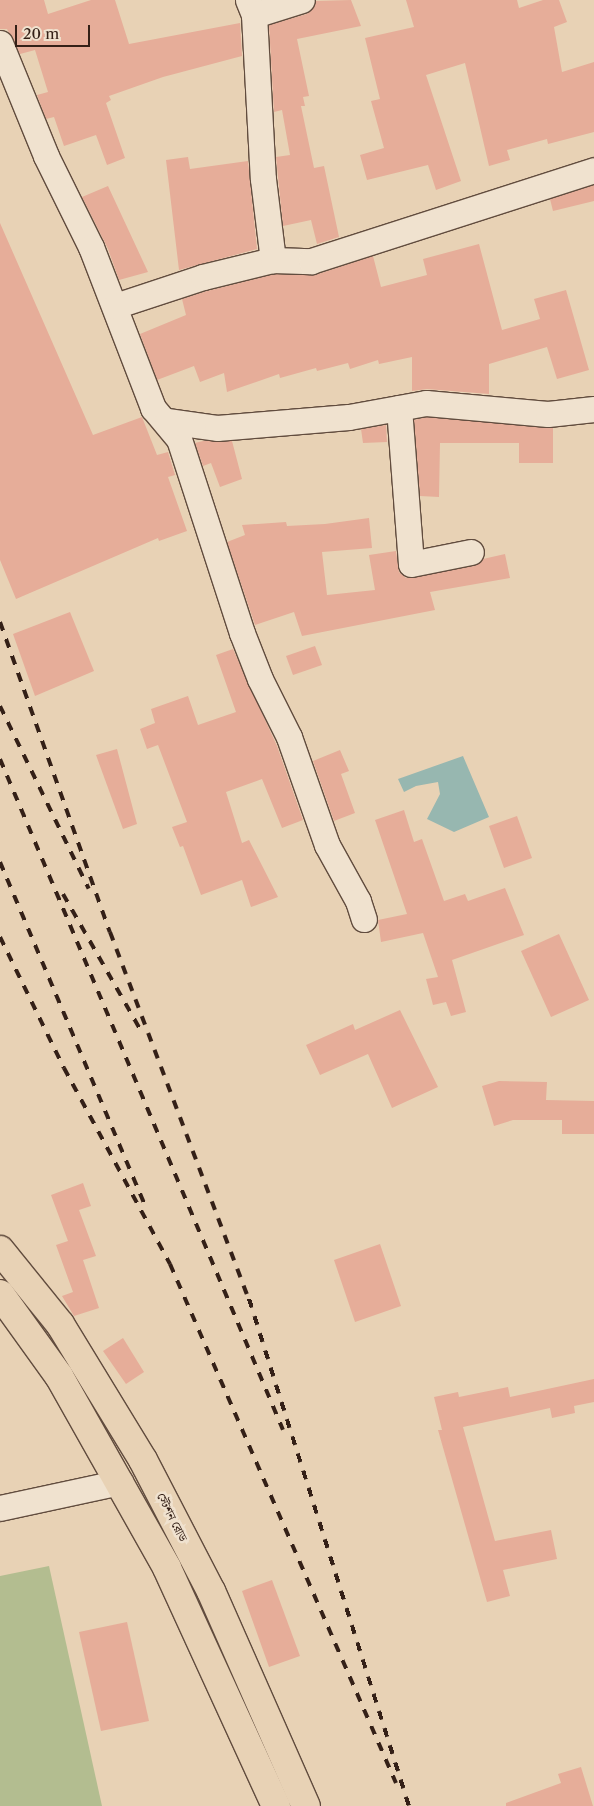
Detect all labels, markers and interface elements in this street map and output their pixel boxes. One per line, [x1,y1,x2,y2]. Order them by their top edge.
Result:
scale bar [18,15,92,47]
text: 20 m [23,24,59,43]
street label: স্টেশন রোড [154,1490,190,1544]

